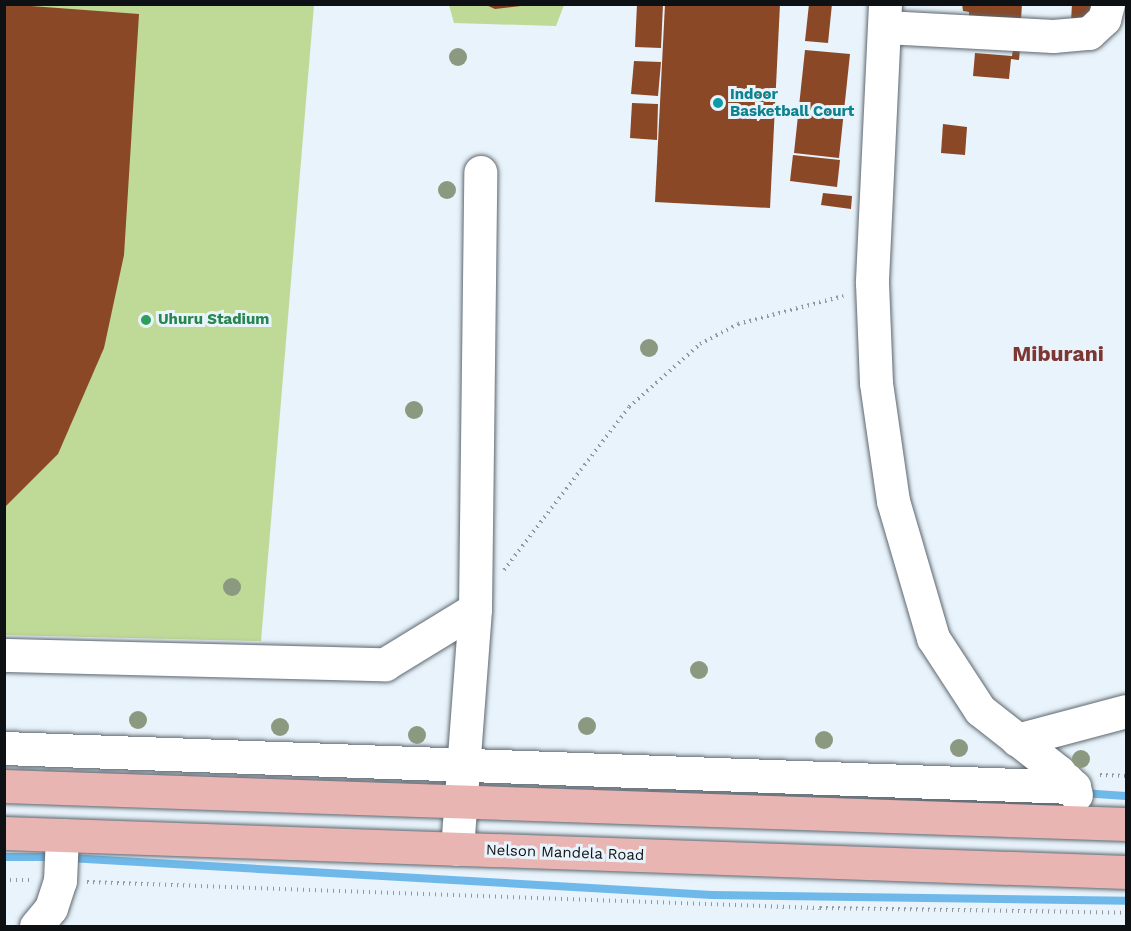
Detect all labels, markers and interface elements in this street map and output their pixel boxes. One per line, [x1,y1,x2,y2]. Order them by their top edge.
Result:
place label: Indoor Basketball Court [730,85,855,120]
marker: Indoor Basketball Court [711,96,725,110]
place label: Uhuru Stadium [158,311,269,329]
marker: Uhuru Stadium [139,313,153,327]
district label: Miburani [1012,341,1104,367]
street label: Nelson Mandela Road [485,841,645,865]

